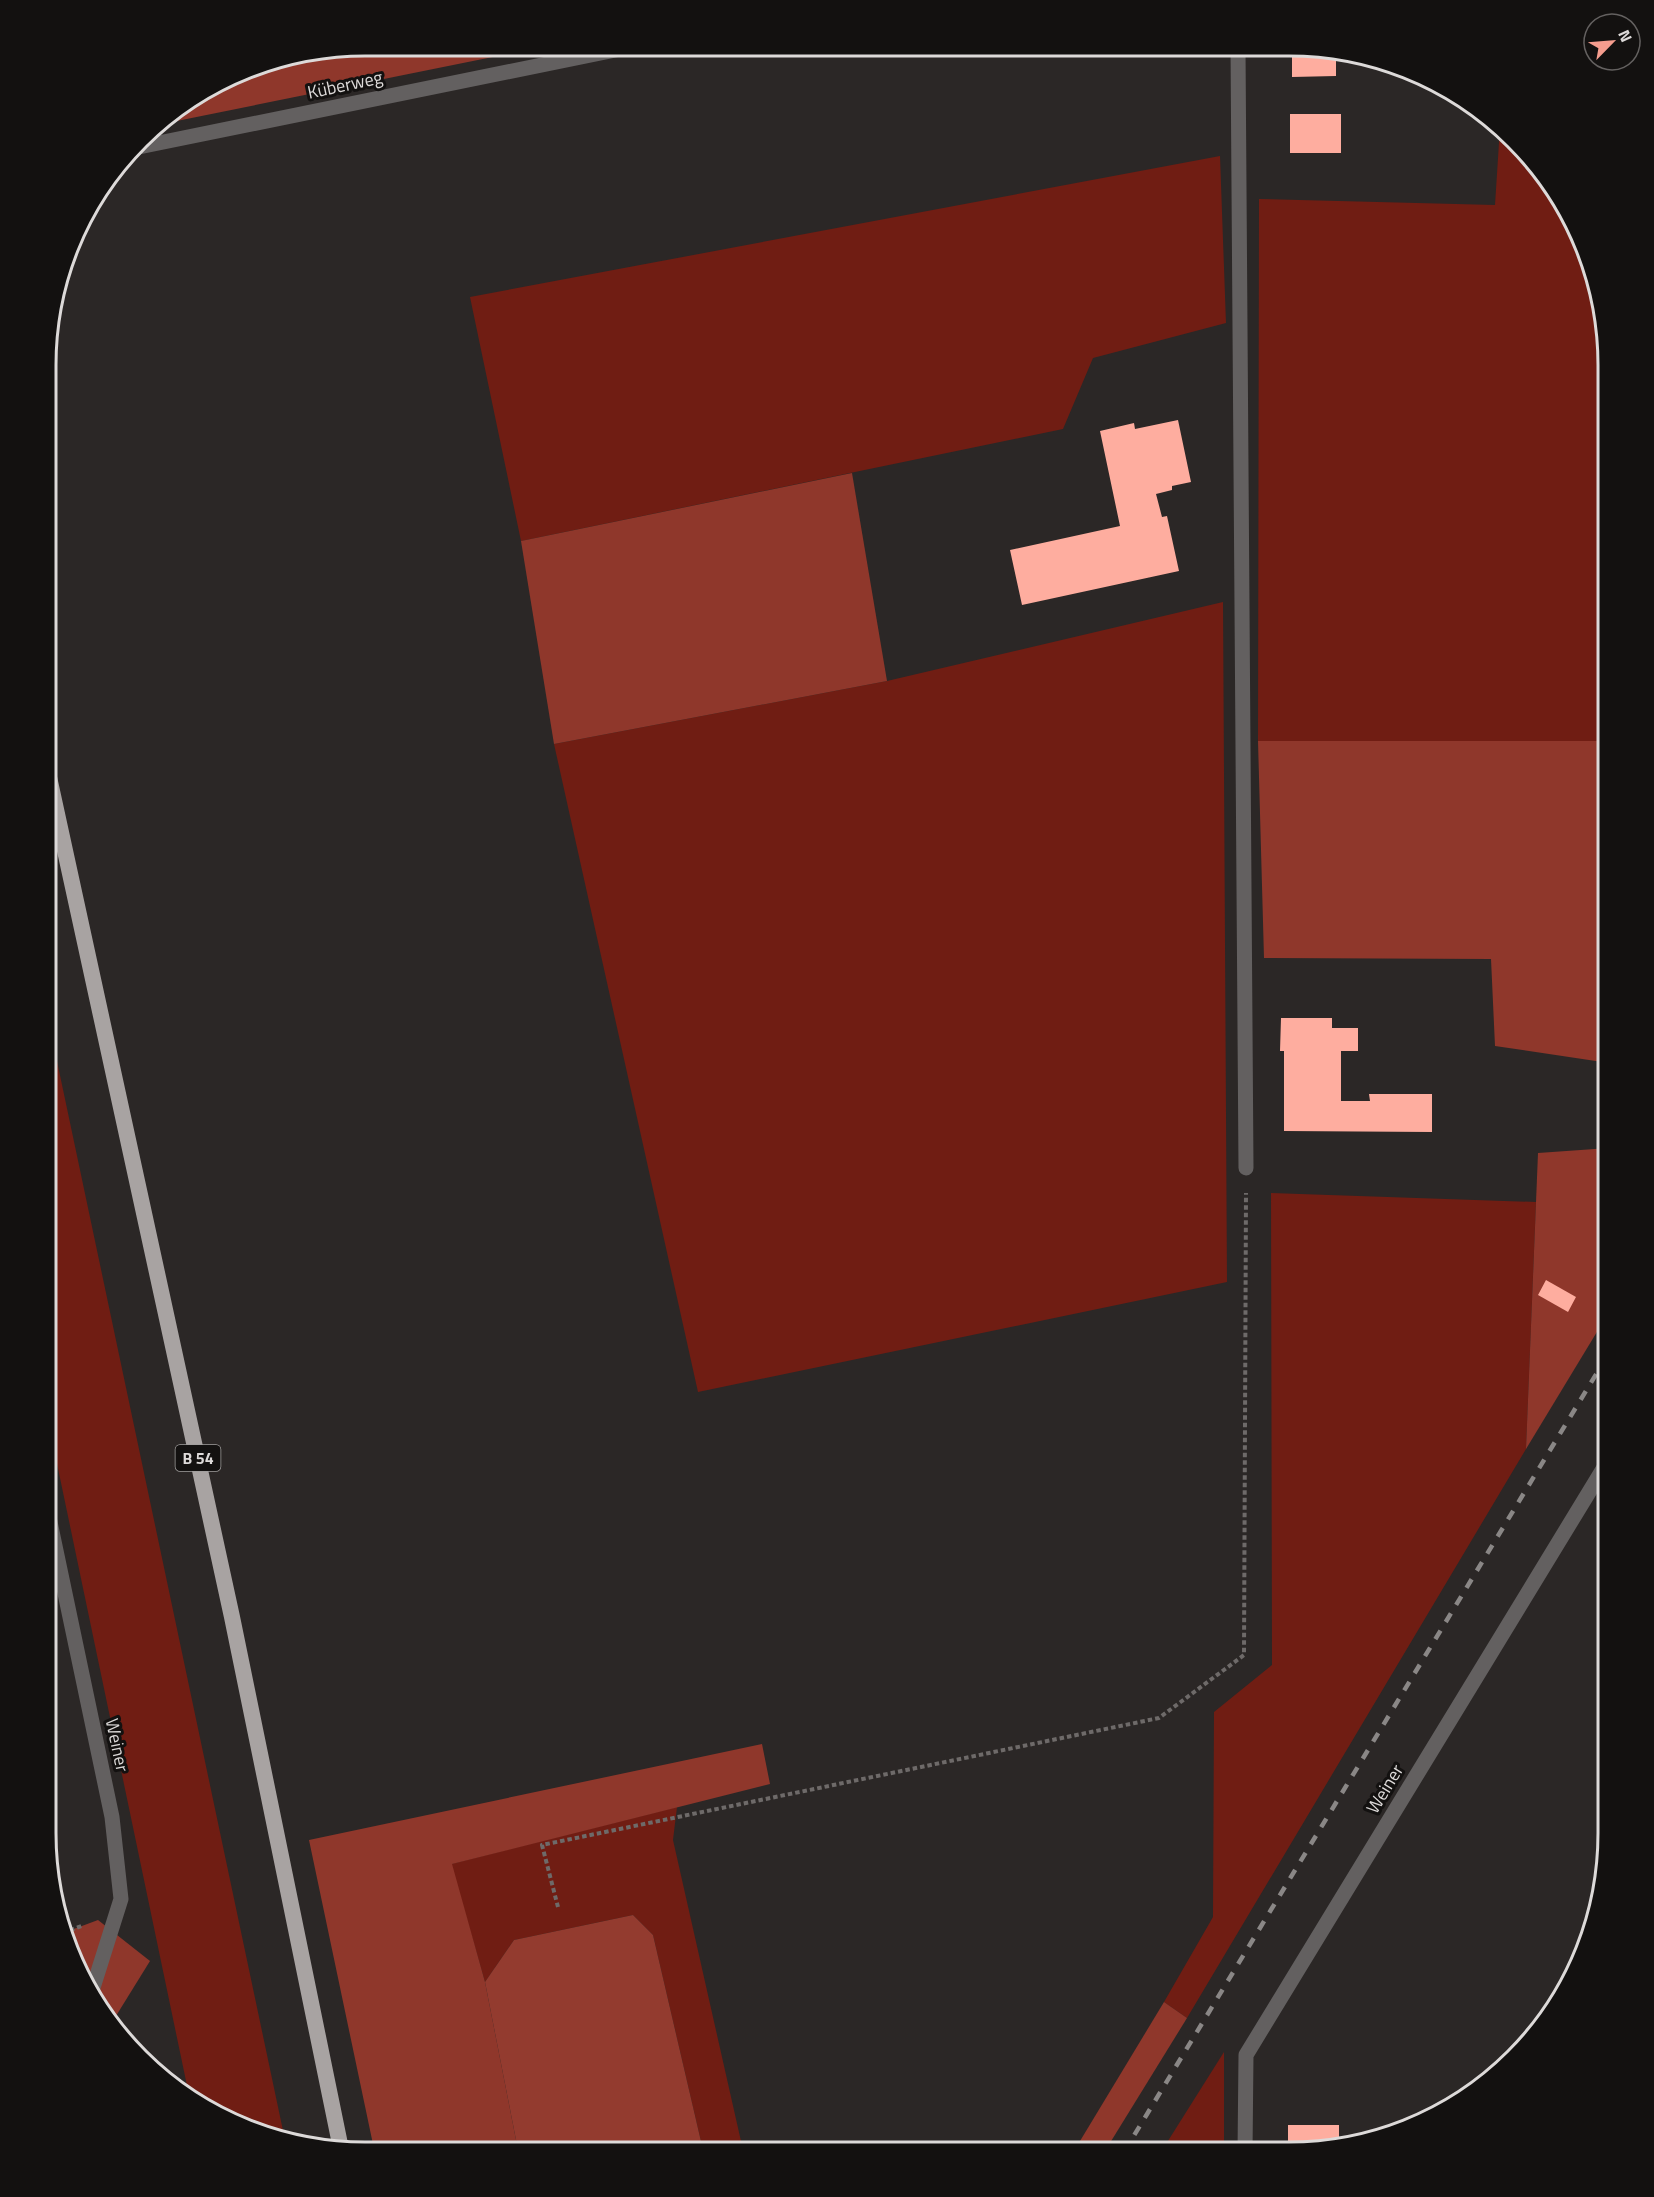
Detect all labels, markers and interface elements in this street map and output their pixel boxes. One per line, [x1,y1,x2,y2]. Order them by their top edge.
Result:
north arrow [1582,12,1642,72]
text: N [1612,26,1639,46]
street label: Küberweg [305,63,385,106]
road number: B 54 [176,1445,220,1471]
street label: Weiner [99,1716,136,1774]
street label: Weiner [1359,1759,1410,1819]

